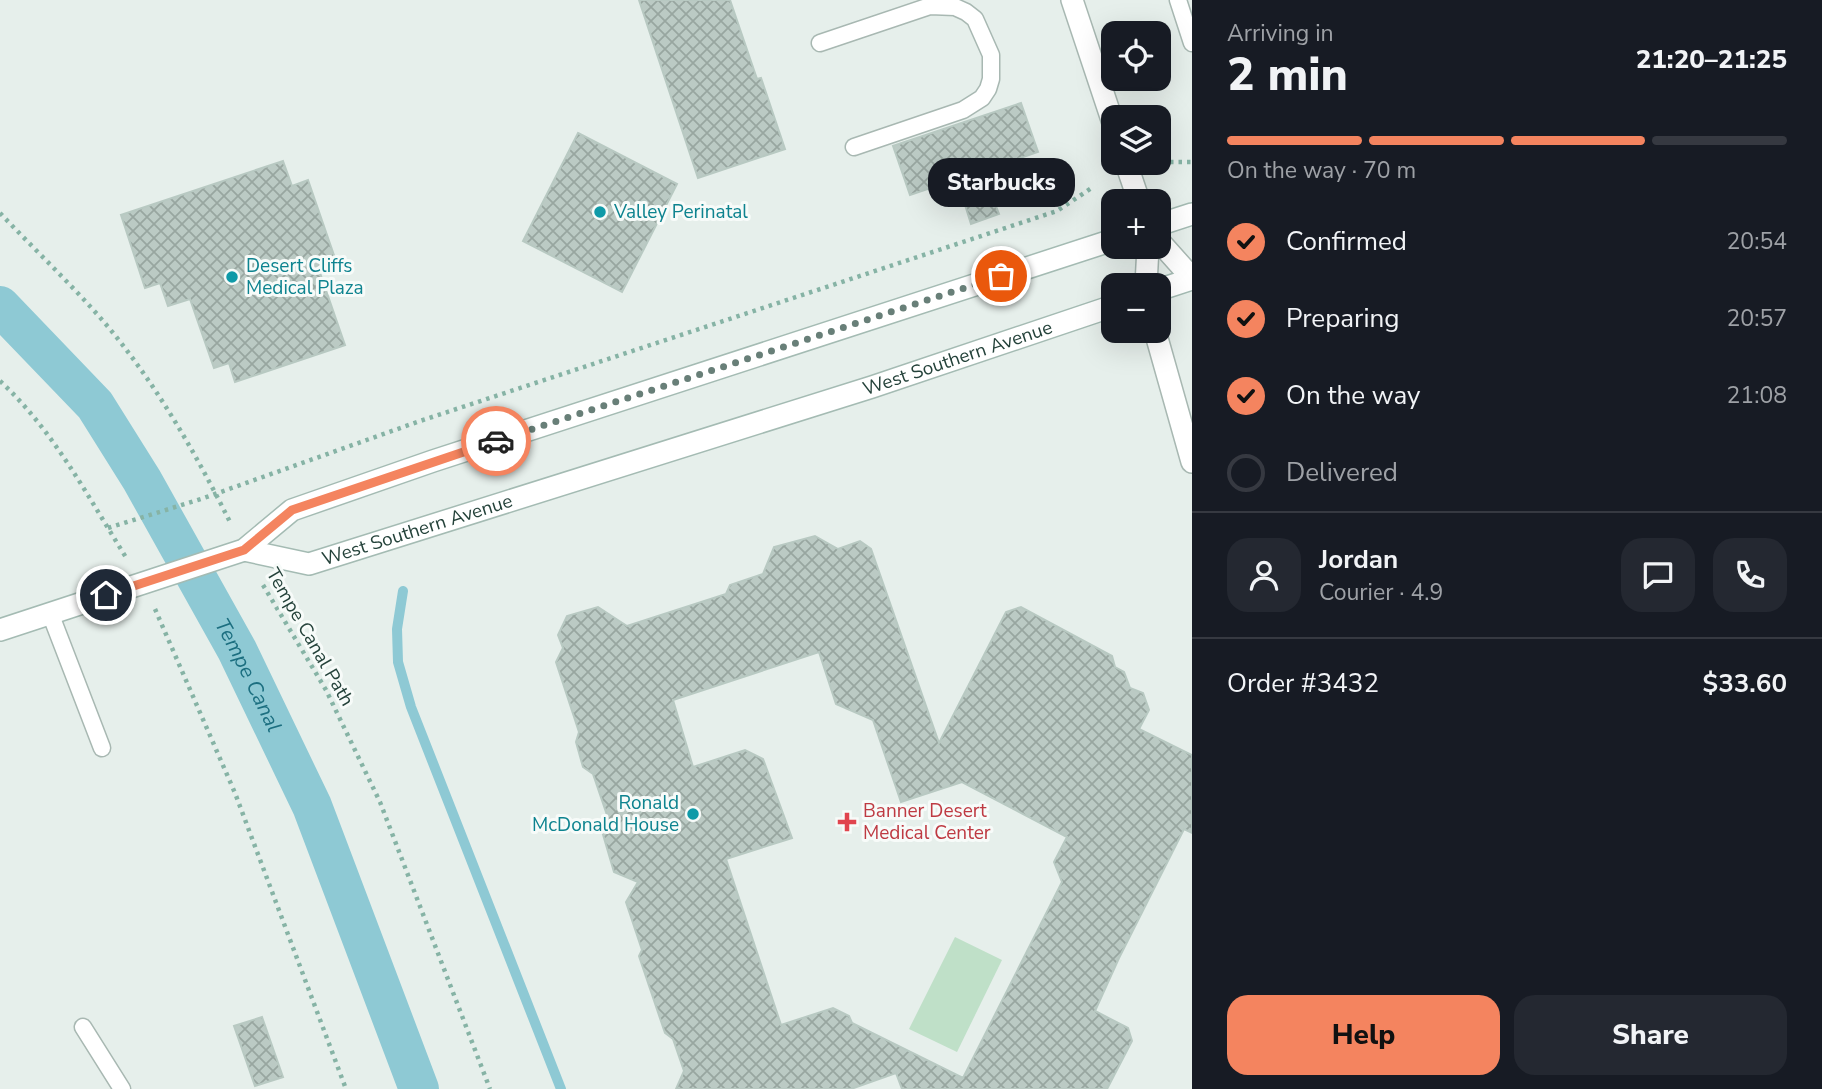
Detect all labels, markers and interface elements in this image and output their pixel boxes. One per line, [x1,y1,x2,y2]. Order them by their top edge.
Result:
text: Arriving in [1227,18,1334,49]
map controls [1101,21,1171,343]
button: locate [1101,21,1171,91]
text: 21:20–21:25 [1636,42,1787,77]
text: 2 min [1227,43,1348,106]
button: layers [1101,105,1171,175]
text: On the way · 70 m [1227,155,1416,186]
callout: Starbucks [928,157,1074,206]
text: Starbucks [947,167,1056,198]
button: + [1101,189,1171,259]
place label: Valley Perinatal [613,199,748,225]
marker: Valley Perinatal [592,204,608,220]
icon: check [1227,223,1265,261]
text: Confirmed [1286,224,1407,259]
text: 20:54 [1727,226,1787,257]
pin [971,246,1031,306]
place label: Desert Cliffs Medical Plaza [246,253,364,301]
icon: bag [982,257,1020,295]
marker: Desert Cliffs Medical Plaza [224,269,240,285]
button: − [1101,273,1171,343]
icon: check [1227,300,1265,338]
text: Preparing [1286,301,1399,336]
text: 20:57 [1727,303,1787,334]
street label: West Southern Avenue [860,314,1056,402]
icon: check [1227,377,1265,415]
text: On the way [1286,378,1420,413]
text: 21:08 [1727,380,1787,411]
courier [461,406,531,476]
icon: car [477,422,515,460]
text: Delivered [1286,455,1398,490]
street label: West Southern Avenue [319,488,516,572]
button: person [1227,538,1301,612]
button: chat [1621,538,1695,612]
button: phone [1713,538,1787,612]
text: Jordan [1319,542,1398,577]
street label: Tempe Canal Path [260,563,360,711]
pin [76,565,136,625]
icon: home [87,576,125,614]
text: Courier · 4.9 [1319,577,1443,608]
water label: Tempe Canal [208,613,288,736]
text: Order #3432 [1227,666,1379,701]
text: $33.60 [1703,666,1787,701]
place label: Ronald McDonald House [532,790,679,838]
place label: Banner Desert Medical Center [863,798,991,846]
marker: Ronald McDonald House [685,806,701,822]
marker: Banner Desert Medical Center [837,812,857,832]
button: Help [1227,995,1500,1075]
button: Share [1514,995,1787,1075]

